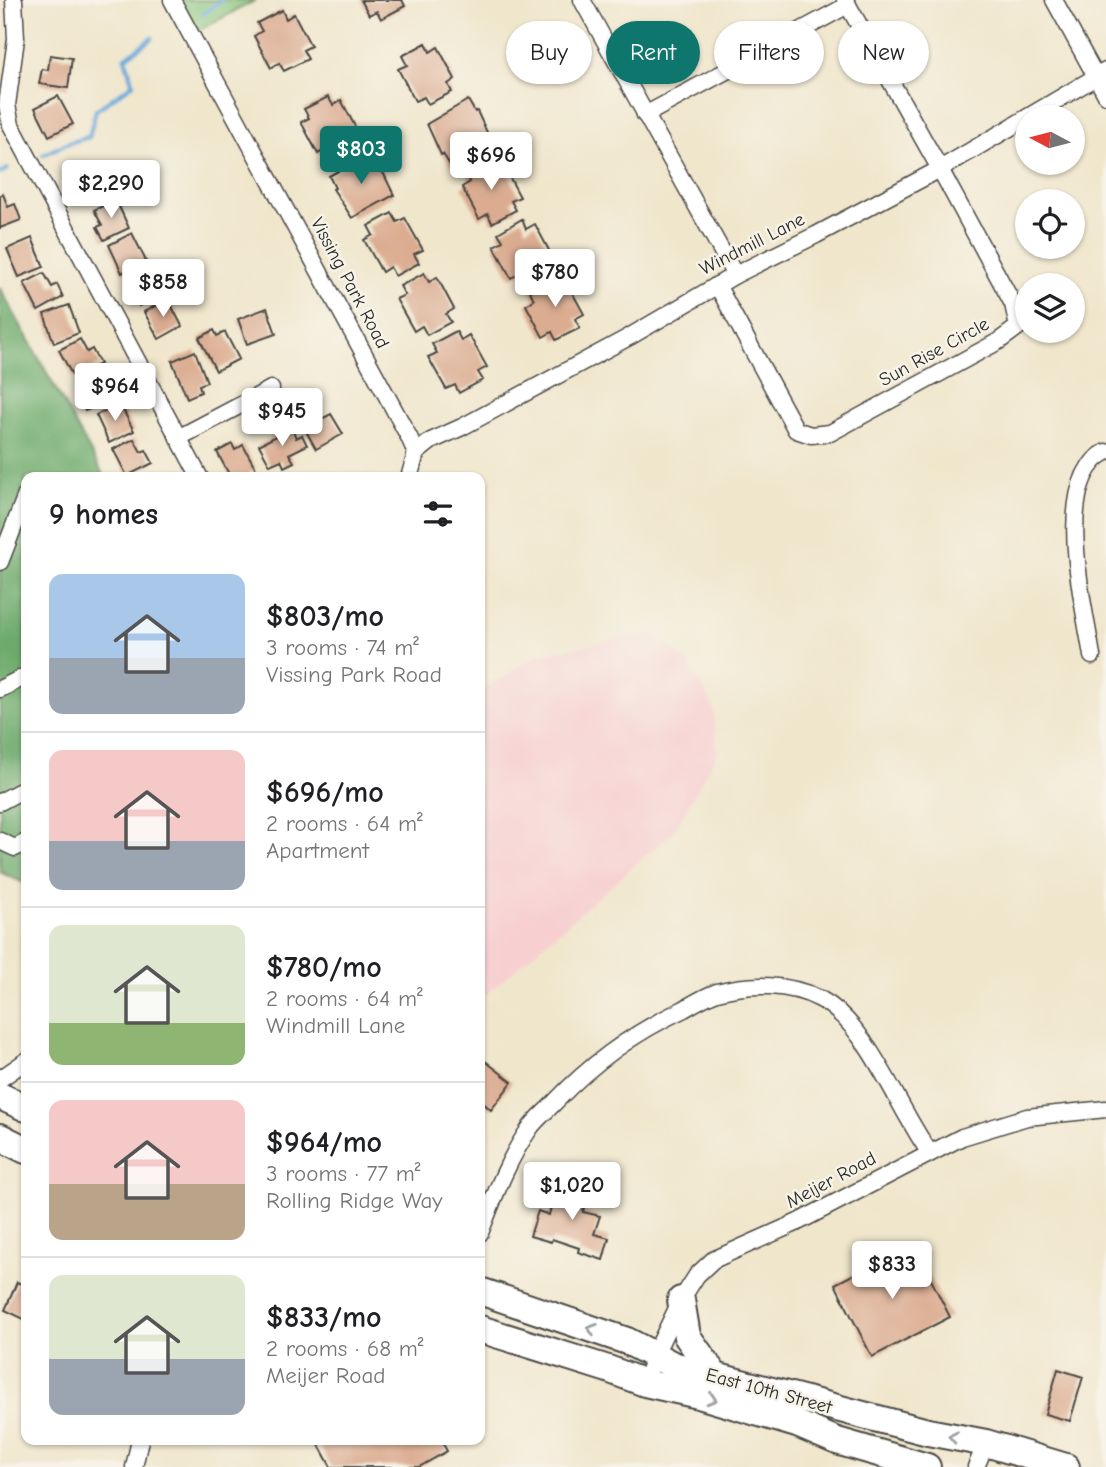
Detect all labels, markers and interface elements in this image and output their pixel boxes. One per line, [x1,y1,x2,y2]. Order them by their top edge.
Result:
chip: Buy [506,21,592,84]
chip: Rent [606,21,700,84]
chip: Filters [714,21,824,84]
chip: New [838,21,929,84]
north arrow [1015,105,1085,175]
map controls [1015,105,1085,343]
pin: $803 [320,127,402,186]
pin: $696 [450,132,532,192]
text: $803 [336,135,386,162]
text: $696 [466,141,516,168]
pin: $2,290 [54,160,168,220]
text: $2,290 [78,169,144,196]
button: locate [1015,189,1085,259]
street label: Windmill Lane [696,208,808,280]
street label: Vissing Park Road [306,214,394,352]
pin: $780 [514,250,596,309]
text: $780 [531,258,579,285]
pin: $858 [122,260,204,319]
text: $858 [138,268,188,295]
button: layers [1015,273,1085,343]
street label: Sun Rise Circle [875,313,993,391]
pin: $964 [74,364,156,423]
text: $964 [91,372,139,399]
pin: $945 [241,388,323,448]
text: $945 [258,397,306,424]
icon: filters [419,495,457,533]
text: 9 homes [49,497,158,532]
text: $803/mo [266,599,384,634]
icon: home [105,602,189,686]
text: 3 rooms · 74 m² [266,634,419,661]
text: Vissing Park Road [266,661,442,688]
text: $696/mo [266,775,384,810]
icon: home [105,778,189,862]
text: 2 rooms · 64 m² [266,810,423,837]
text: Apartment [266,837,369,864]
text: $780/mo [266,950,382,985]
icon: home [105,953,189,1037]
text: 2 rooms · 64 m² [266,985,423,1012]
text: Windmill Lane [266,1012,405,1039]
text: $964/mo [266,1125,382,1160]
icon: home [105,1128,189,1212]
street label: Meijer Road [782,1147,880,1213]
text: 3 rooms · 77 m² [266,1160,421,1187]
pin: $1,020 [515,1162,629,1222]
text: $1,020 [539,1171,605,1198]
text: Rolling Ridge Way [266,1187,443,1214]
pin: $833 [851,1242,933,1301]
text: $833 [868,1250,916,1277]
text: $833/mo [266,1300,382,1335]
icon: home [105,1303,189,1387]
one-way arrow [586,1323,598,1337]
text: 2 rooms · 68 m² [266,1335,424,1362]
text: Meijer Road [266,1362,385,1389]
street label: East 10th Street [704,1364,835,1419]
one-way arrow [705,1391,717,1406]
one-way arrow [947,1430,959,1445]

